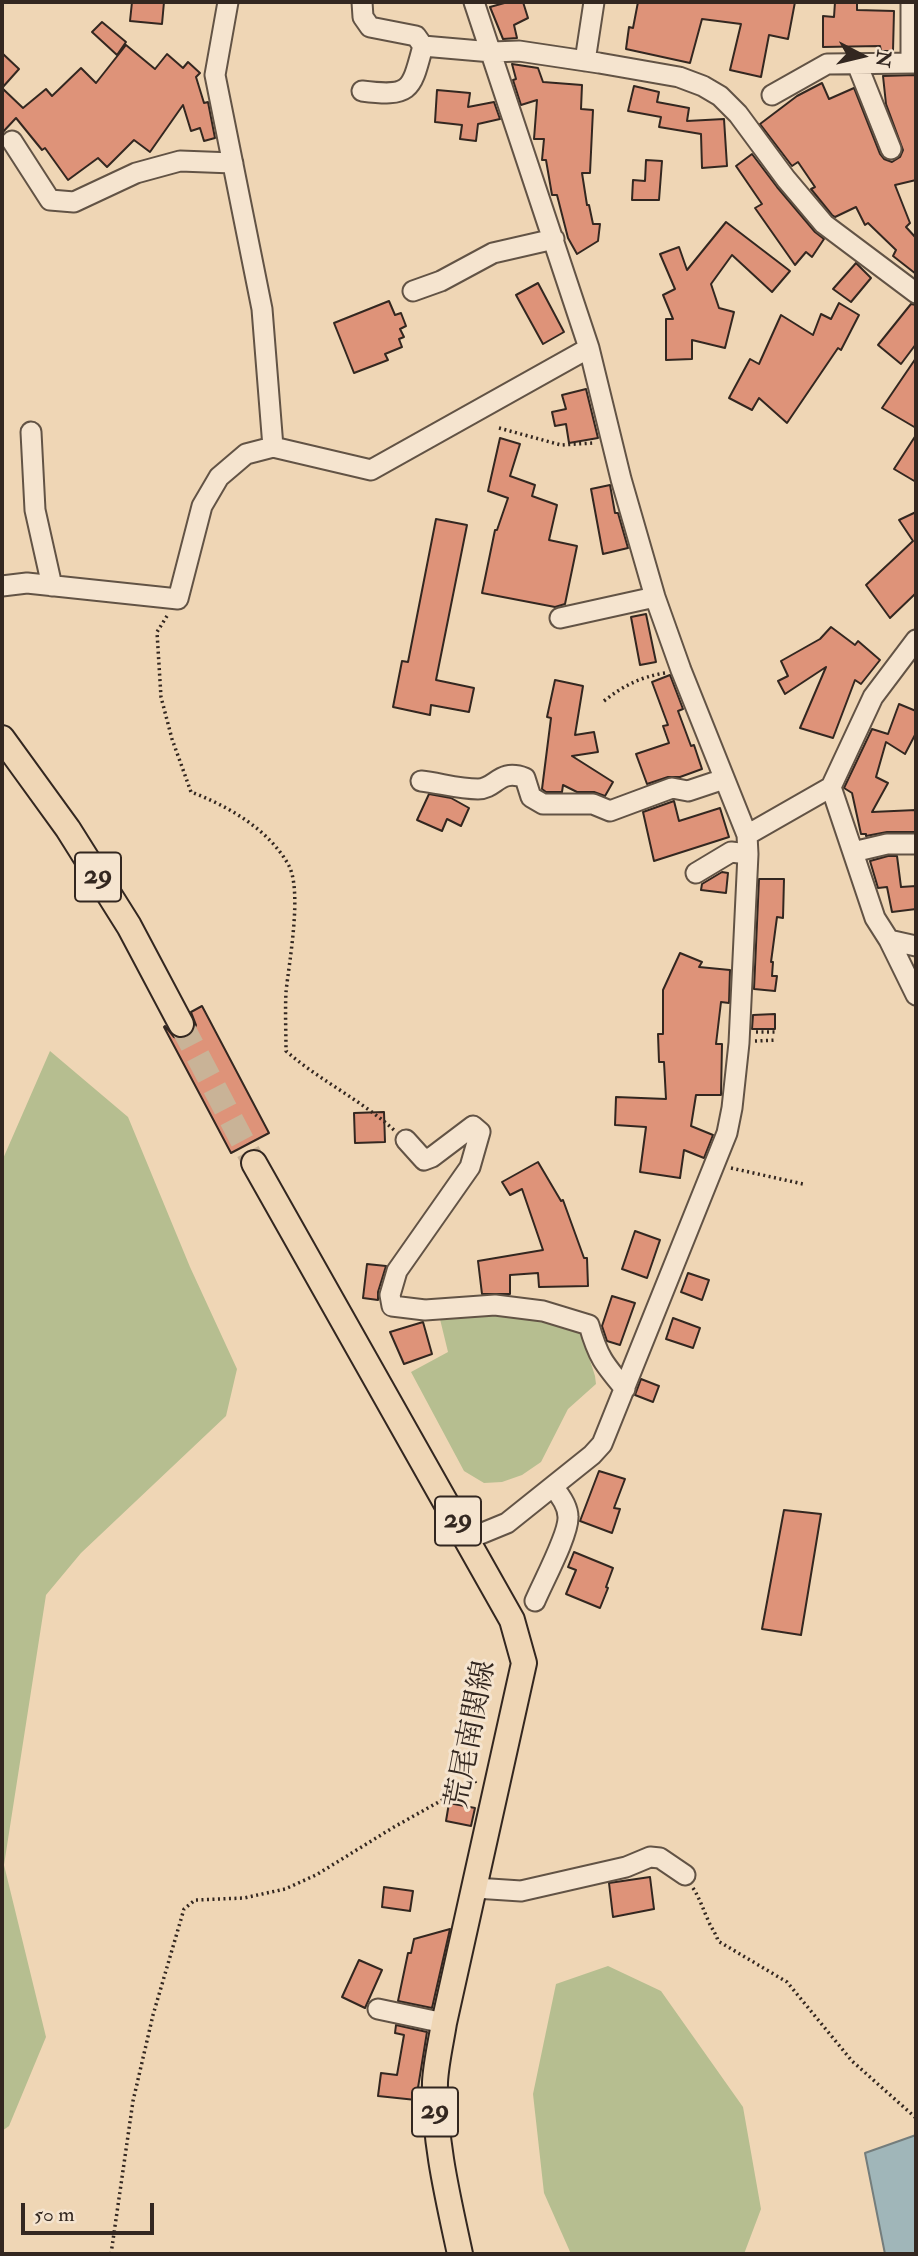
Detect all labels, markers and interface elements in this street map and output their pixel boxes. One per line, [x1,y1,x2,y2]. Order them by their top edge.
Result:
north arrow [827,21,897,91]
text: N [870,49,896,68]
road number: 29 [75,852,121,902]
road number: 29 [435,1496,481,1546]
street label: 荒尾南関線 [441,1658,505,1812]
road number: 29 [412,2088,458,2136]
scale bar [24,2190,158,2234]
text: 50 m [34,2201,75,2228]

